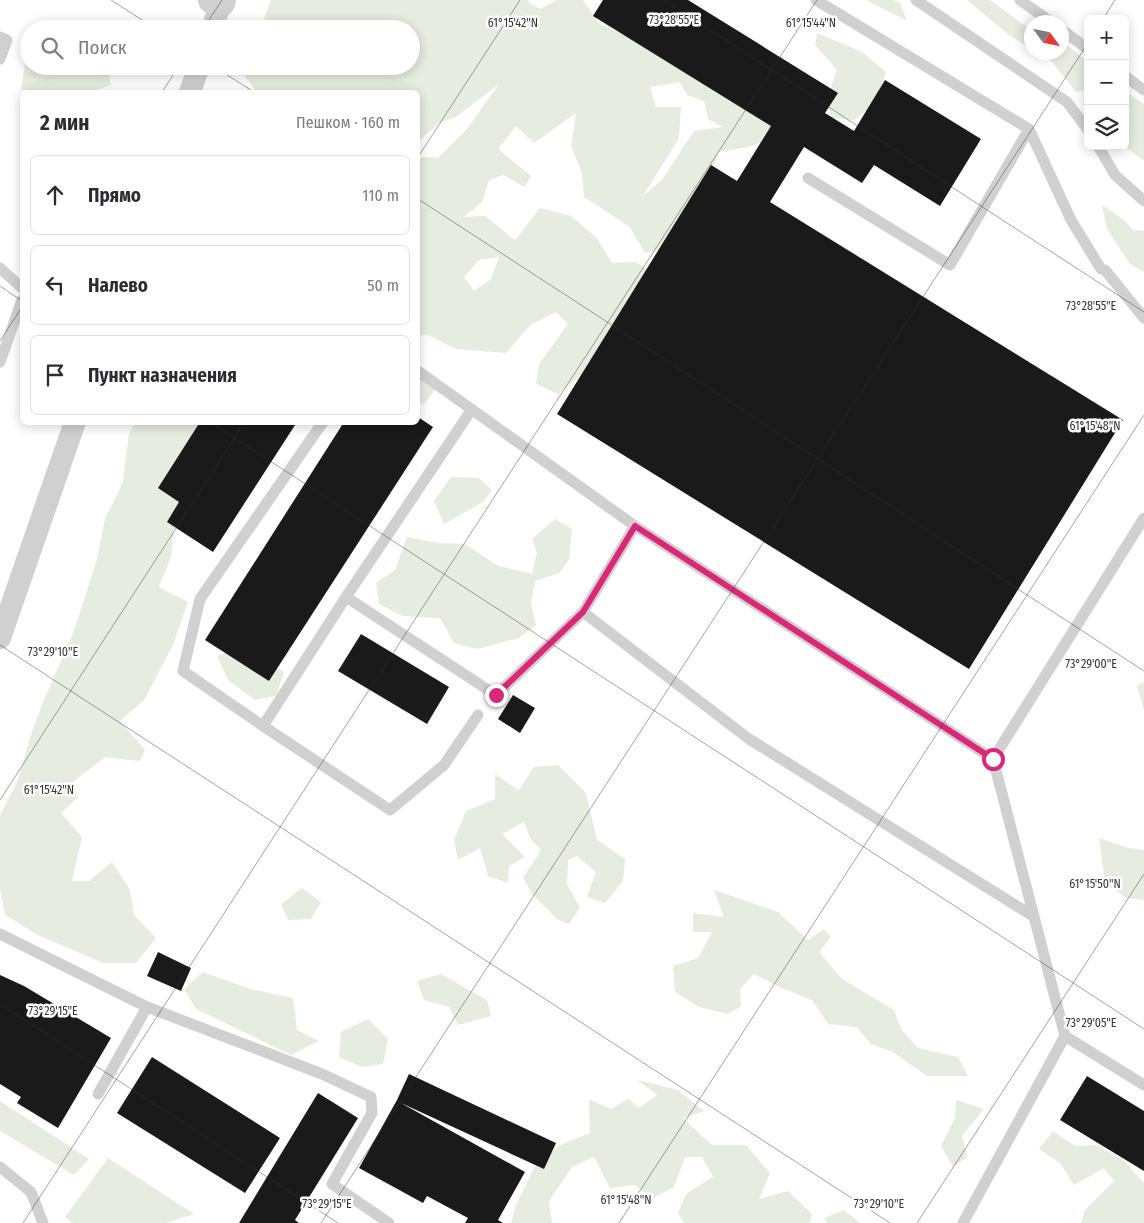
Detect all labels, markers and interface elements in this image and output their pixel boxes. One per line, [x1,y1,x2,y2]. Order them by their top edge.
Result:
text: 73°28'55"E [649,13,699,27]
north arrow [1024,15,1069,60]
map controls [1084,15,1129,150]
button: + [1084,15,1129,60]
text: 61°15'42"N [488,16,538,30]
text: 61°15'44"N [786,16,836,30]
search box [20,20,420,75]
icon: search [38,34,66,62]
text: Поиск [78,36,127,59]
button: − [1084,60,1129,105]
button: layers [1084,105,1129,150]
text: 2 мин [40,110,89,136]
text: Пешком · 160 m [296,113,400,132]
icon: ahead [41,181,69,209]
text: Прямо [88,184,141,207]
text: 110 m [362,186,399,205]
icon: left [41,271,69,299]
text: Налево [88,274,148,297]
text: 50 m [367,276,399,295]
text: 73°28'55"E [1066,299,1116,313]
icon: arrive [41,361,69,389]
text: Пункт назначения [88,364,237,387]
text: 61°15'48"N [1070,419,1120,433]
text: 73°29'10"E [28,645,78,659]
text: 73°29'00"E [1065,657,1117,671]
route end [485,684,508,707]
route start [982,748,1005,771]
text: 61°15'42"N [24,783,74,797]
text: 61°15'50"N [1069,877,1121,891]
text: 73°29'15"E [28,1004,78,1018]
text: 73°29'05"E [1066,1016,1117,1030]
text: 61°15'48"N [601,1193,651,1207]
text: 73°29'15"E [302,1197,352,1211]
text: 73°29'10"E [854,1197,904,1211]

